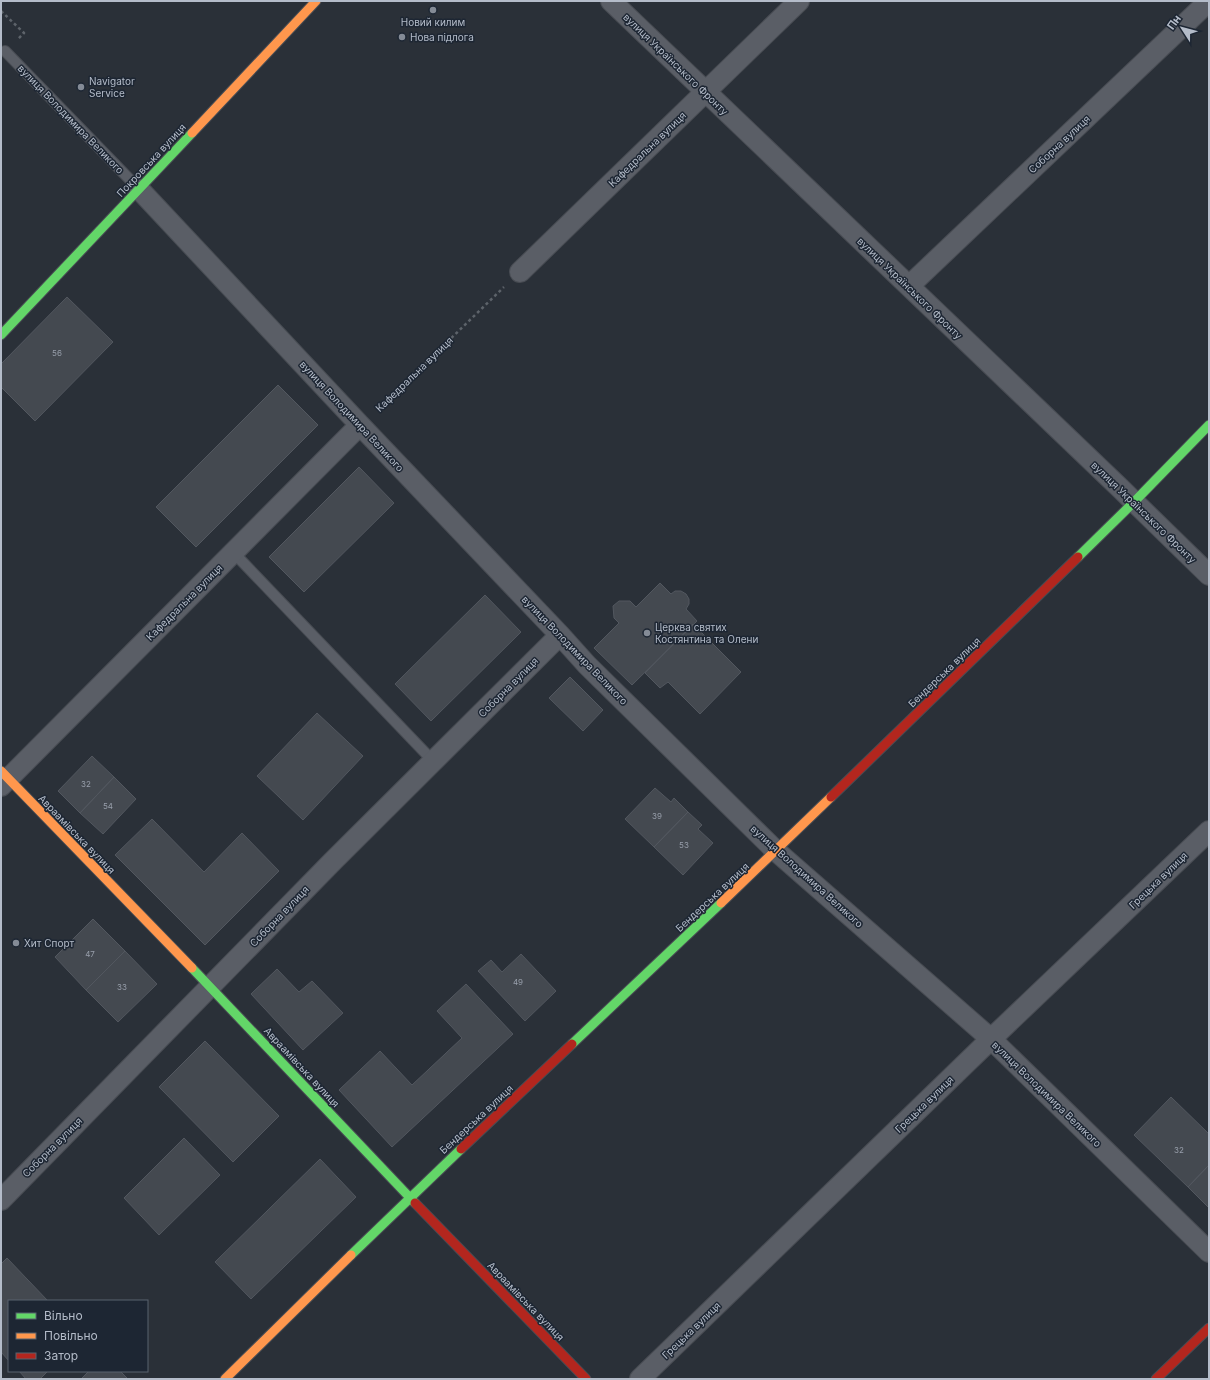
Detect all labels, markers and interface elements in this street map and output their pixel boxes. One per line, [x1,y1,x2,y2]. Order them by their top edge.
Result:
marker: Новий килим [428,5,438,15]
north arrow [1162,8,1202,48]
street label: вулиця Українського Фронту [621,11,731,118]
text: Пн [1164,12,1184,32]
place label: Новий килим [401,16,465,28]
place label: Нова підлога [410,31,474,43]
marker: Нова підлога [397,32,407,42]
street label: вулиця Володимира Великого [16,62,126,176]
place label: Navigator Service [89,75,135,99]
marker: Navigator Service [76,82,86,92]
street label: Кафедральна вулиця [606,109,688,189]
street label: Соборна вулиця [1026,112,1092,176]
street label: Покровська вулиця [114,121,188,199]
street label: вулиця Українського Фронту [855,235,965,342]
street label: Кафедральна вулиця [373,334,455,414]
house number: 56 [52,348,62,358]
street label: вулиця Володимира Великого [297,358,407,474]
street label: вулиця Українського Фронту [1089,459,1199,566]
street label: Кафедральна вулиця [143,561,225,643]
street label: вулиця Володимира Великого [520,593,630,707]
place label: Церква святих Костянтина та Олени [655,621,758,645]
marker: Церква святих Костянтина та Олени [642,628,652,638]
street label: Бендерська вулиця [905,634,983,710]
street label: Соборна вулиця [476,655,540,719]
house number: 32 [81,779,91,789]
street label: Авраамівська вулиця [36,792,118,876]
house number: 54 [103,801,113,811]
house number: 39 [652,811,662,821]
street label: вулиця Володимира Великого [748,822,866,930]
house number: 53 [679,840,689,850]
street label: Грецька вулиця [1126,849,1190,911]
street label: Бендерська вулиця [673,860,751,934]
street label: Соборна вулиця [247,883,311,949]
place label: Хит Спорт [24,937,75,949]
marker: Хит Спорт [11,938,21,948]
house number: 47 [85,949,95,959]
house number: 49 [513,977,523,987]
house number: 33 [117,982,127,992]
street label: Авраамівська вулиця [262,1025,342,1109]
street label: вулиця Володимира Великого [990,1039,1104,1149]
street label: Грецька вулиця [892,1073,956,1135]
street label: Бендерська вулиця [437,1082,515,1156]
street label: Соборна вулиця [20,1115,84,1179]
house number: 32 [1174,1145,1184,1155]
street label: Авраамівська вулиця [485,1259,567,1343]
street label: Грецька вулиця [659,1299,723,1361]
legend [8,1300,148,1372]
text: Вільно [44,1308,83,1323]
text: Повільно [44,1328,98,1343]
text: Затор [44,1348,78,1363]

